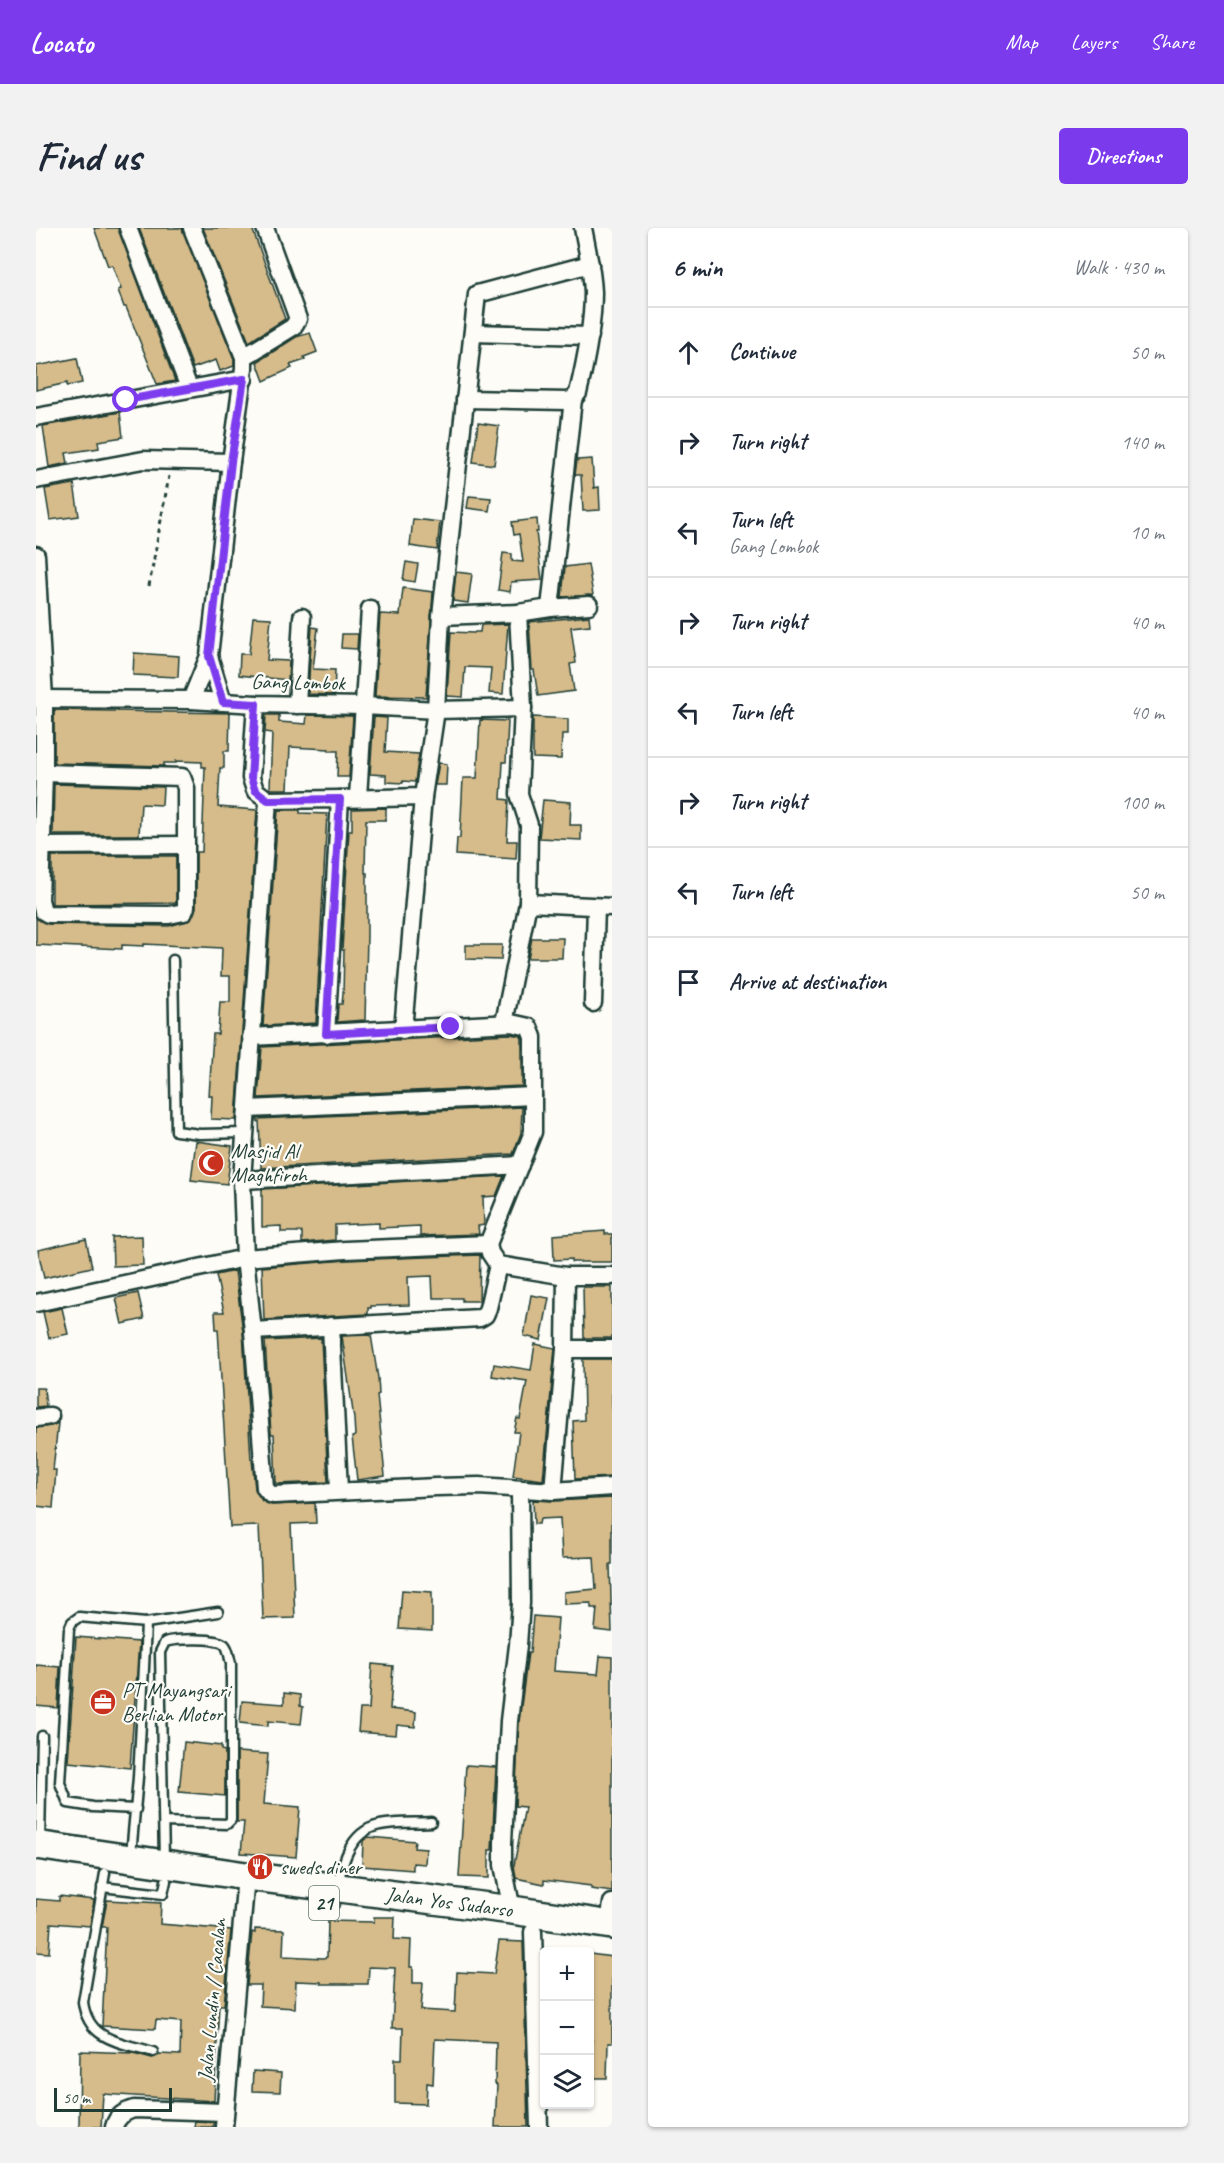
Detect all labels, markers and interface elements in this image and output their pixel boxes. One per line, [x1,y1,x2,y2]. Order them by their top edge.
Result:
text: Locato [30,25,93,60]
text: Map [1005,29,1038,55]
text: Layers [1071,29,1117,55]
text: Share [1150,29,1194,55]
button: Directions [1059,128,1188,184]
text: Find us [36,130,141,183]
text: 6 min [672,251,722,284]
text: Walk · 430 m [1074,255,1164,280]
icon: ahead [672,336,705,369]
text: Continue [729,338,795,366]
text: 50 m [1130,340,1164,365]
route start [112,386,138,412]
icon: right [672,426,705,459]
text: Turn right [729,428,806,456]
text: 140 m [1121,430,1164,455]
text: Turn left [729,506,793,534]
icon: left [672,516,705,549]
text: 10 m [1130,520,1164,545]
text: Gang Lombok [729,534,818,559]
icon: right [672,606,705,639]
text: Turn right [729,608,806,636]
text: 40 m [1130,610,1164,635]
street label: Gang Lombok [251,668,346,696]
icon: left [672,696,705,729]
text: Turn left [729,698,793,726]
text: 40 m [1130,700,1164,725]
icon: right [672,786,705,819]
text: Turn right [729,788,806,816]
text: 100 m [1121,790,1164,815]
icon: left [672,876,705,909]
text: Turn left [729,878,793,906]
text: 50 m [1130,880,1164,905]
icon: arrive [672,966,705,999]
text: Arrive at destination [729,968,886,996]
route end [437,1013,463,1039]
place label: Masjid Al Maghfiroh [231,1138,308,1188]
mosque icon: Masjid Al Maghfiroh [196,1148,226,1178]
place label: PT Mayangsari Berlian Motor [122,1677,233,1727]
office icon: PT Mayangsari Berlian Motor [88,1687,118,1717]
restaurant icon: sweds diner [245,1852,275,1882]
place label: sweds diner [280,1854,364,1880]
street label: Jalan Yos Sudarso [383,1881,515,1923]
road number: 21 [309,1886,339,1920]
street label: Jalan Lundin / Cacalan [192,1916,232,2083]
map controls [540,1947,594,2109]
button: + [540,1947,594,2001]
button: − [540,2001,594,2055]
button: layers [540,2055,594,2109]
scale bar [54,2085,172,2112]
text: 50 m [63,2088,90,2108]

